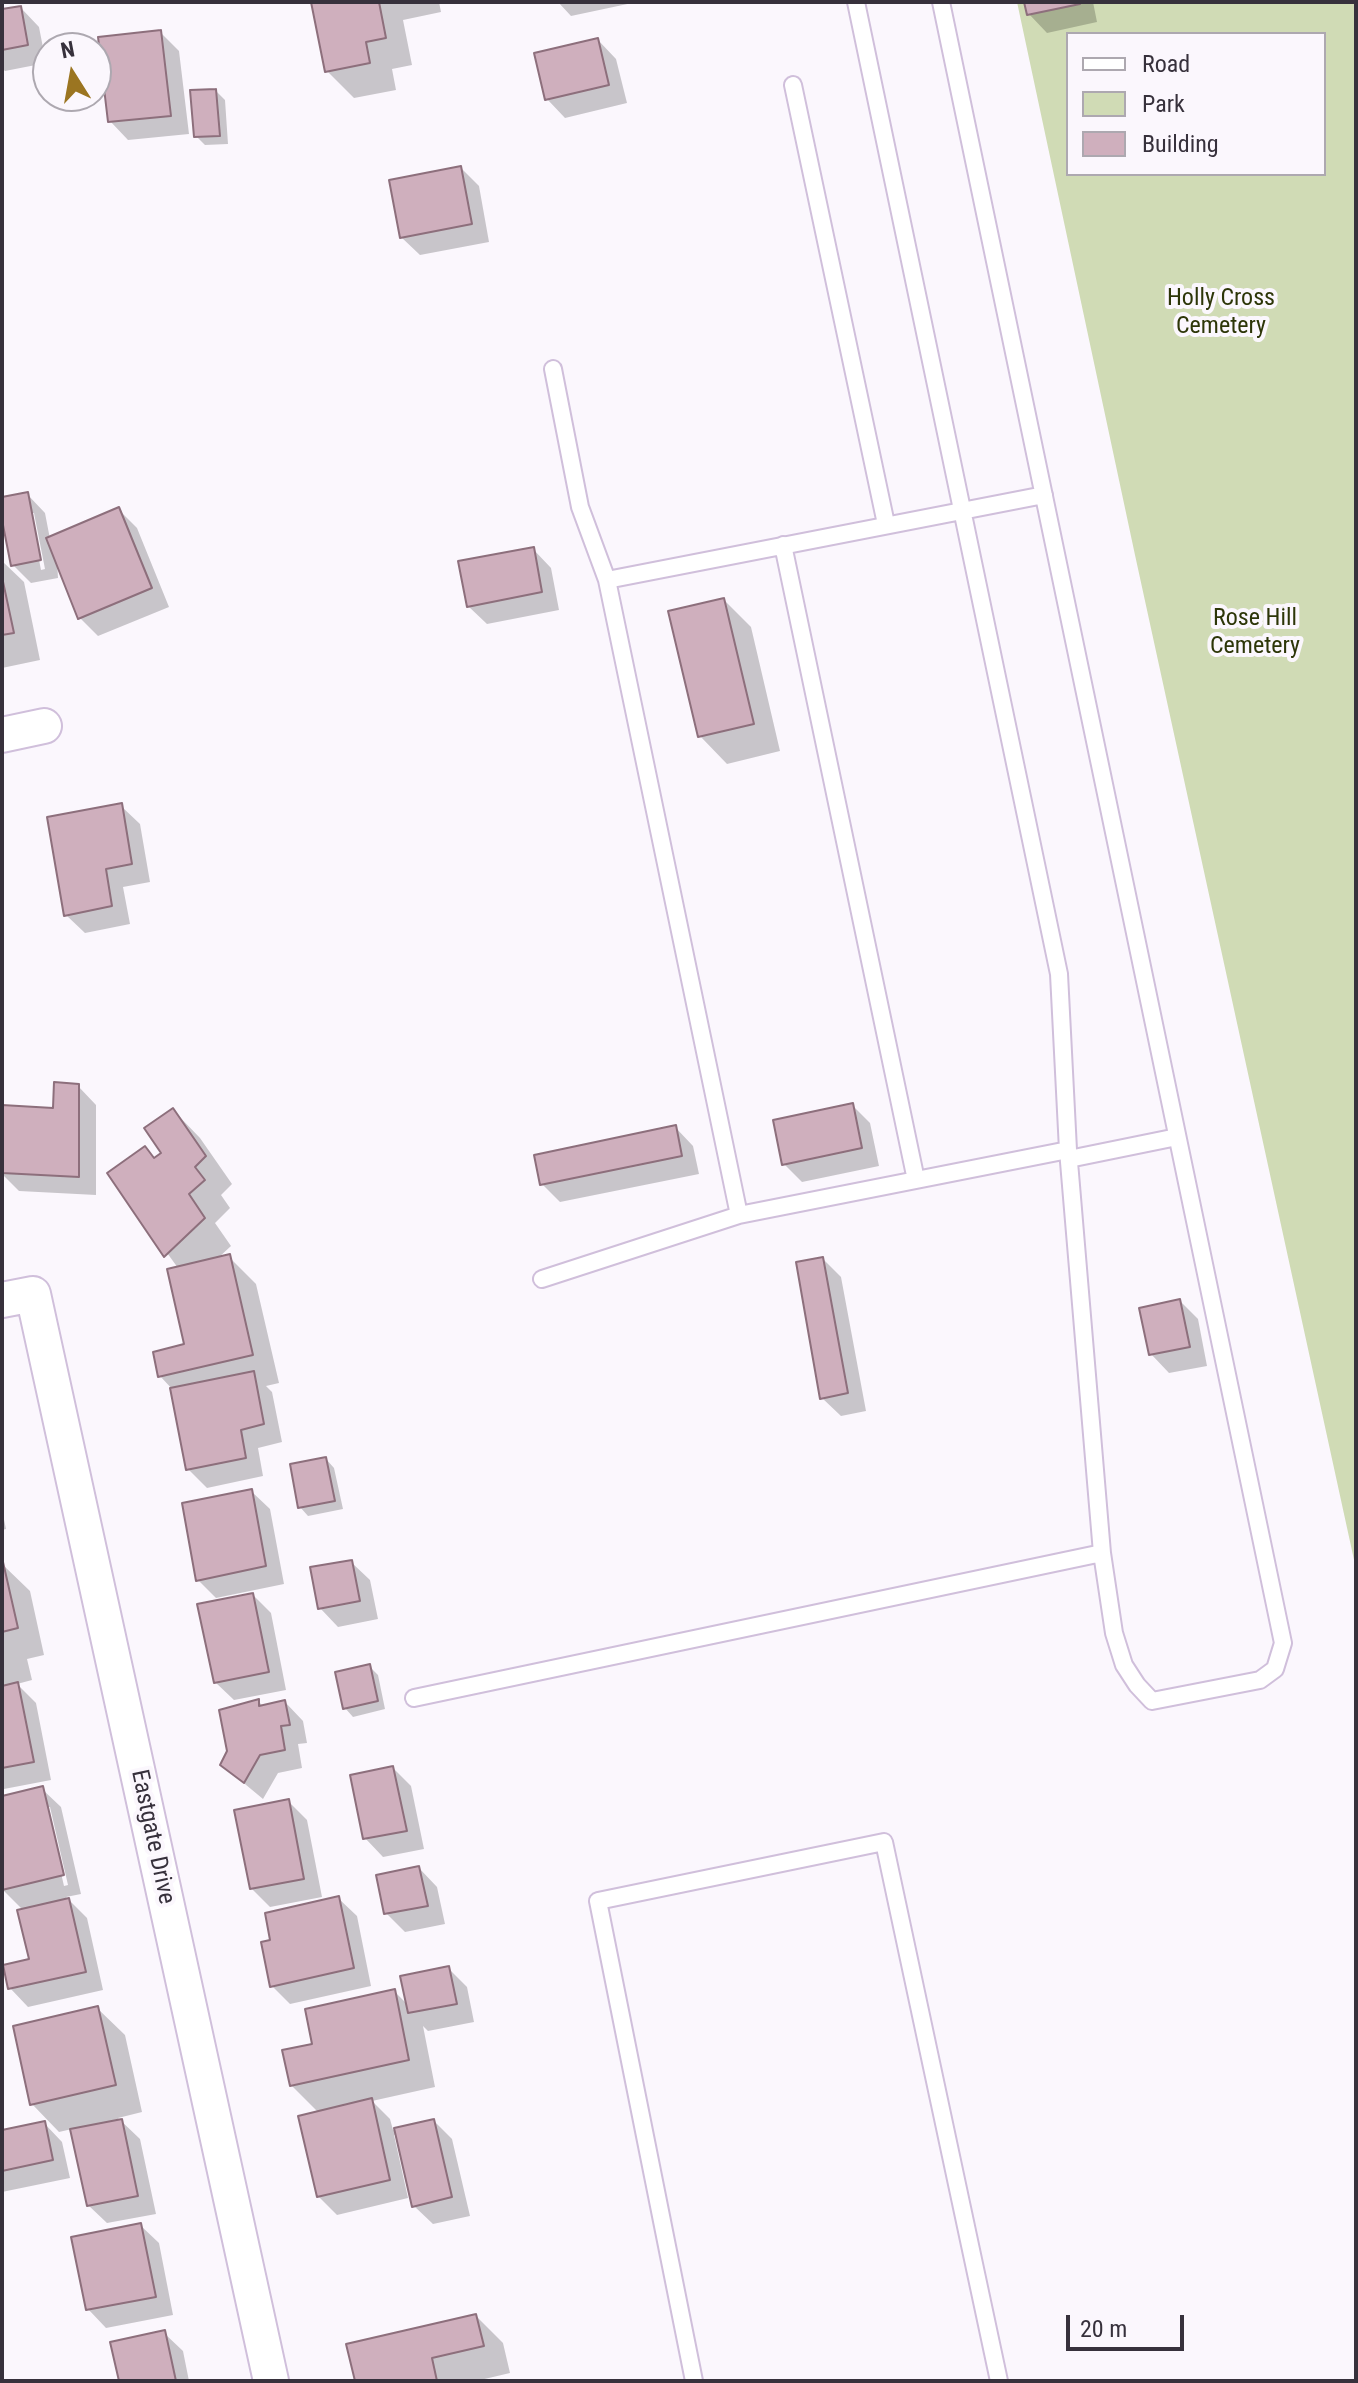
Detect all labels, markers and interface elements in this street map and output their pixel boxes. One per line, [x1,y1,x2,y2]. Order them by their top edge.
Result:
north arrow [32,32,112,112]
legend [1066,32,1326,176]
text: N [59,36,77,63]
text: Road [1142,50,1190,78]
text: Park [1142,90,1185,118]
text: Building [1142,130,1219,158]
park label: Holly Cross Cemetery [1167,285,1275,341]
park label: Rose Hill Cemetery [1210,605,1300,661]
street label: Eastgate Drive [124,1767,180,1907]
scale bar [1070,2299,1188,2349]
text: 20 m [1080,2315,1127,2343]

